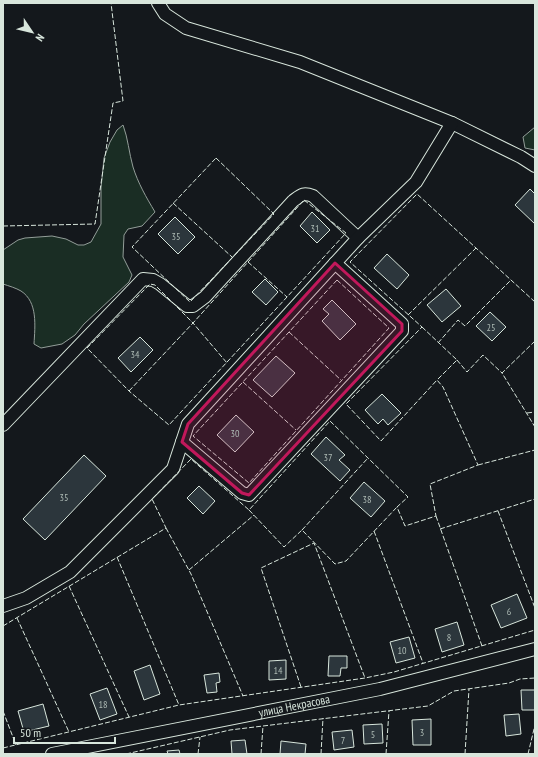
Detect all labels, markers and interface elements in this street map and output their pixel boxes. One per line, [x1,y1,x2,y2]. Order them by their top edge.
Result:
north arrow [12,12,52,52]
text: N [33,31,48,44]
house number: 31 [311,222,320,235]
house number: 35 [172,230,181,243]
house number: 25 [487,321,496,334]
house number: 34 [131,348,140,361]
house number: 30 [231,427,240,440]
house number: 37 [324,451,333,464]
house number: 35 [60,491,69,504]
house number: 38 [363,493,372,506]
house number: 6 [507,605,512,618]
house number: 8 [447,631,451,644]
house number: 10 [398,644,407,657]
house number: 14 [274,664,283,677]
street label: улица Некрасова [257,691,331,720]
house number: 18 [99,698,108,711]
scale bar [14,719,115,745]
text: 50 m [20,725,41,740]
house number: 3 [420,726,424,739]
house number: 5 [371,728,375,741]
house number: 7 [341,734,345,747]

